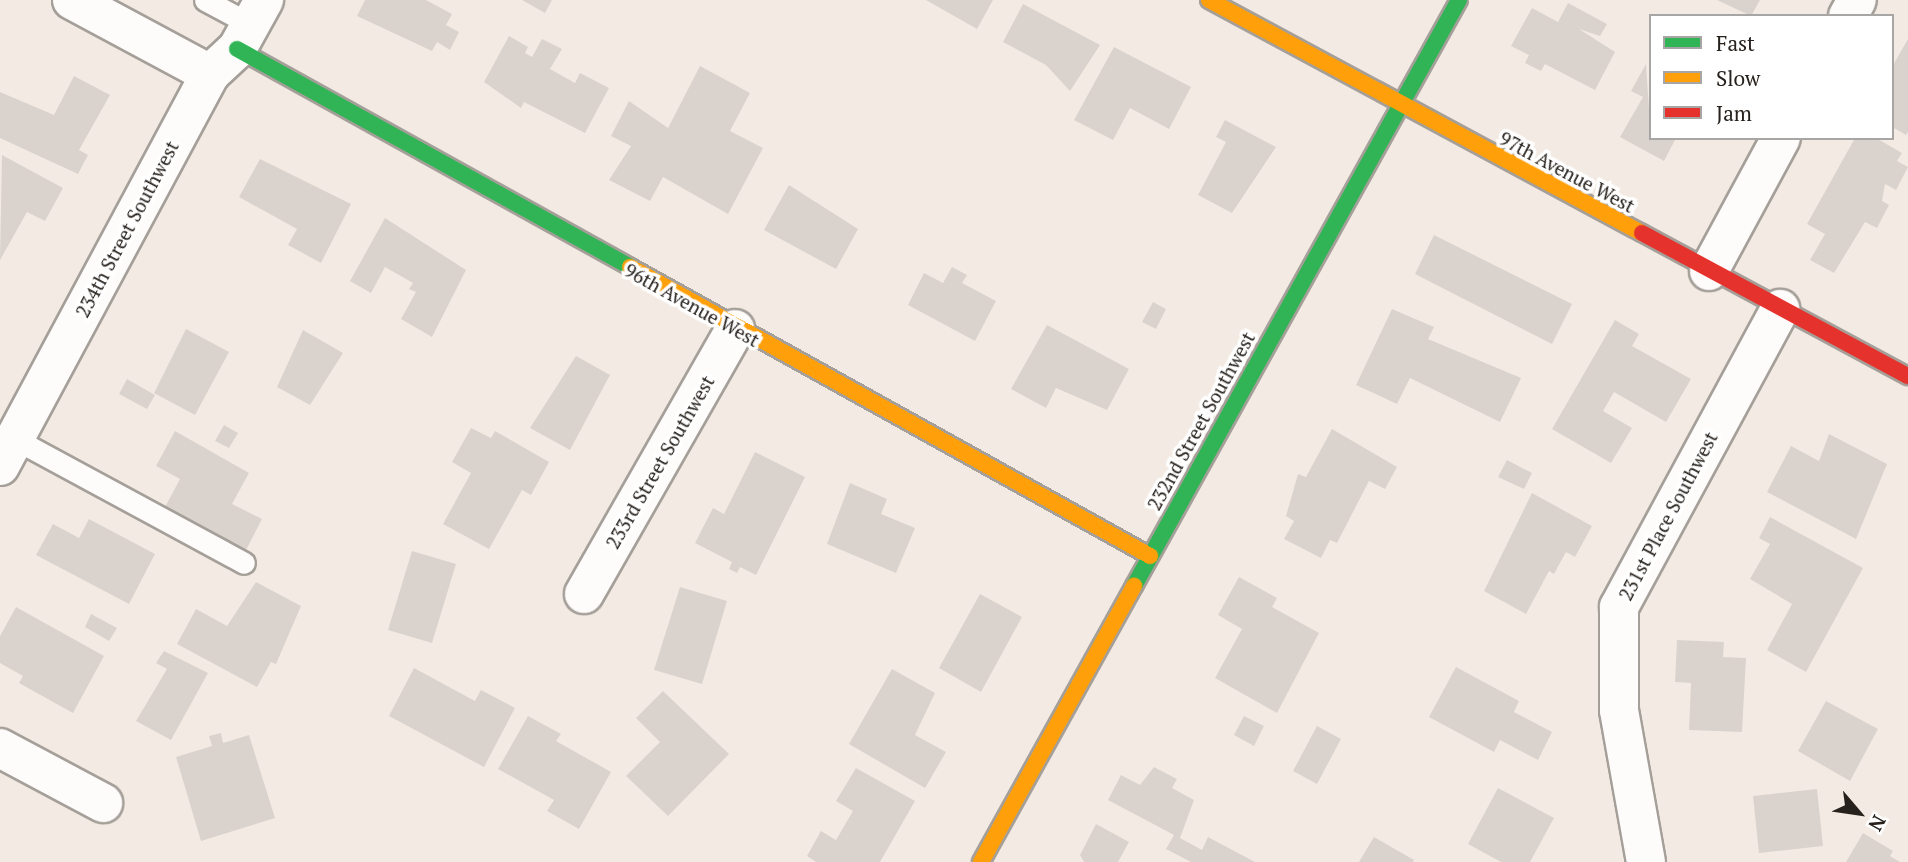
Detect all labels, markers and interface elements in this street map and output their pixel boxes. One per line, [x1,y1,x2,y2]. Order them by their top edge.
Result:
legend [1649,14,1894,140]
text: Fast [1716,29,1755,57]
text: Slow [1716,64,1760,92]
text: Jam [1716,99,1752,127]
street label: 97th Avenue West [1495,127,1639,217]
street label: 234th Street Southwest [71,137,183,321]
street label: 96th Avenue West [620,258,764,352]
street label: 232nd Street Southwest [1142,328,1260,514]
street label: 233rd Street Southwest [601,371,719,553]
street label: 231st Place Southwest [1614,428,1722,604]
north arrow [1824,778,1894,848]
text: N [1863,811,1892,836]

